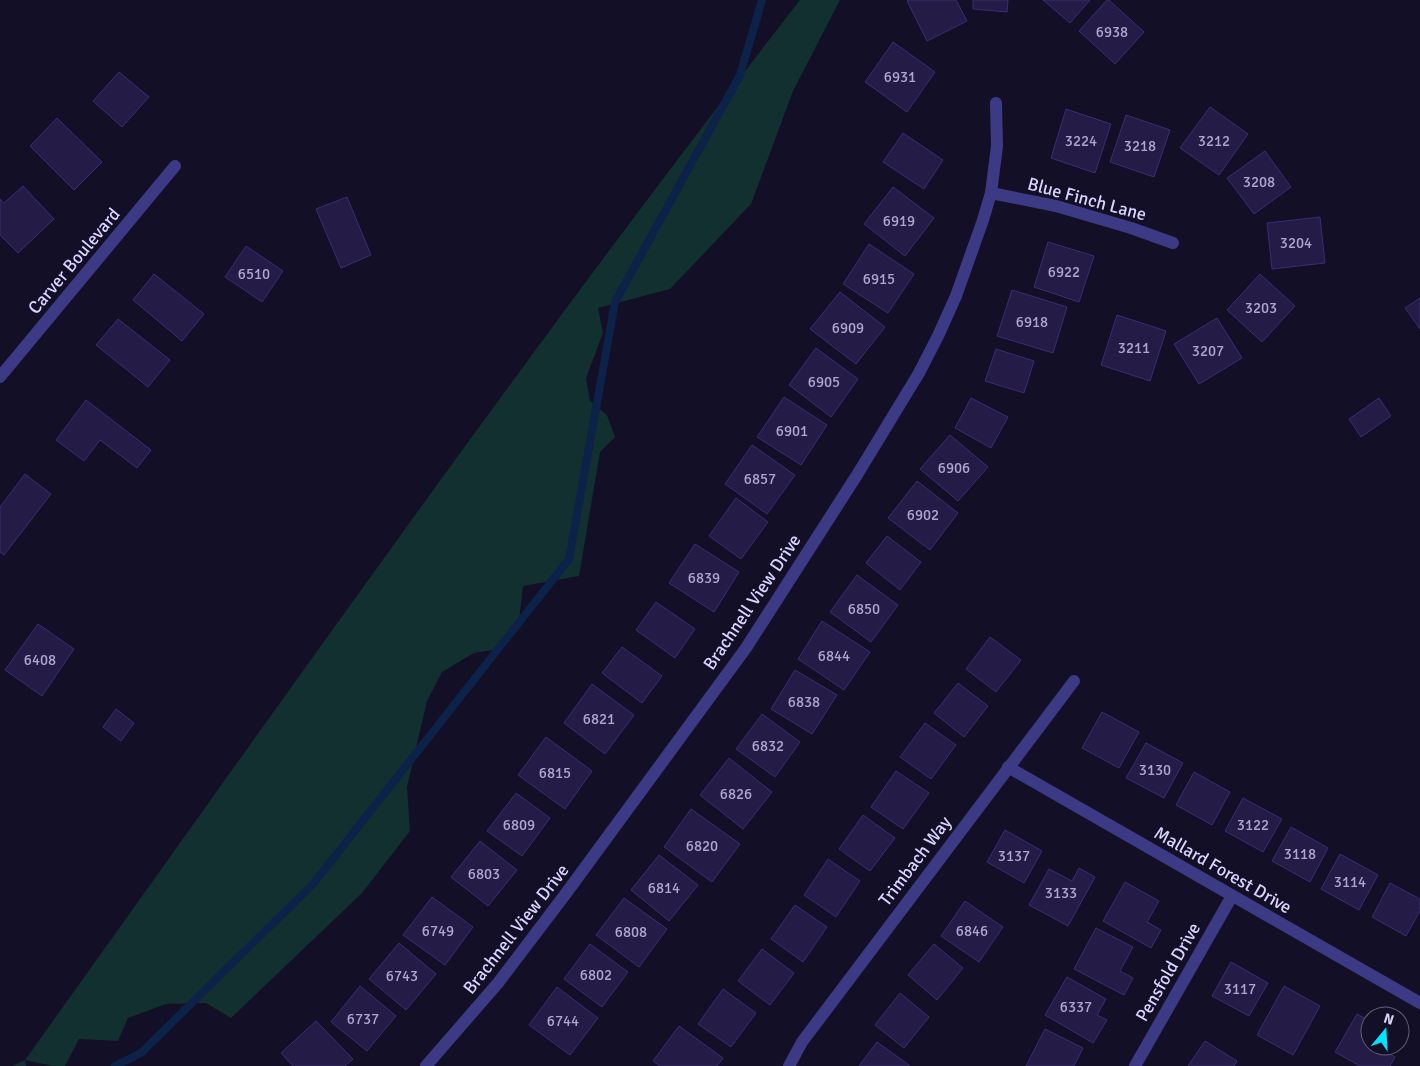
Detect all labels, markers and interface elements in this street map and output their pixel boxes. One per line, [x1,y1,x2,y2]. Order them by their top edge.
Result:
house number: 6938 [1096,23,1128,41]
house number: 6931 [884,68,916,86]
house number: 3224 [1065,132,1097,150]
house number: 3212 [1198,132,1230,150]
house number: 3218 [1124,137,1156,155]
street label: Blue Finch Lane [1025,173,1149,225]
house number: 3208 [1243,173,1275,191]
street label: Carver Boulevard [23,203,125,319]
house number: 6919 [883,212,915,230]
house number: 3204 [1280,234,1312,252]
house number: 6922 [1048,263,1080,281]
house number: 6510 [238,265,270,283]
house number: 6915 [863,270,895,288]
house number: 3203 [1245,299,1277,317]
house number: 6918 [1016,313,1048,331]
house number: 6909 [832,319,864,337]
house number: 3211 [1118,339,1150,357]
house number: 3207 [1192,342,1224,360]
house number: 6905 [808,373,840,391]
house number: 6901 [776,422,808,440]
house number: 6906 [938,459,970,477]
house number: 6857 [744,470,776,488]
house number: 6902 [907,506,939,524]
street label: Brachnell View Drive [698,530,806,674]
house number: 6839 [688,569,720,587]
house number: 6850 [848,600,880,618]
house number: 6844 [818,647,850,665]
house number: 6408 [24,651,56,669]
house number: 6838 [788,693,820,711]
house number: 6821 [583,710,615,728]
house number: 6832 [752,737,784,755]
house number: 3130 [1139,761,1171,779]
house number: 6815 [539,764,571,782]
house number: 6826 [720,785,752,803]
street label: Trimbach Way [874,811,956,910]
house number: 6809 [503,816,535,834]
house number: 3122 [1237,816,1269,834]
street label: Mallard Forest Drive [1150,822,1296,918]
house number: 6820 [686,837,718,855]
house number: 3118 [1284,845,1316,863]
house number: 3137 [998,847,1030,865]
street label: Brachnell View Drive [458,860,574,998]
house number: 6803 [468,865,500,883]
house number: 3114 [1334,873,1366,891]
house number: 6814 [648,879,680,897]
house number: 3133 [1045,884,1077,902]
street label: Pensfold Drive [1131,919,1205,1025]
house number: 6749 [422,922,454,940]
house number: 6846 [956,922,988,940]
house number: 6808 [615,923,647,941]
house number: 6802 [580,966,612,984]
house number: 6743 [386,967,418,985]
house number: 3117 [1224,980,1256,998]
house number: 6337 [1060,998,1092,1016]
north arrow [1360,1006,1410,1056]
house number: 6737 [347,1010,379,1028]
text: N [1382,1010,1396,1029]
house number: 6744 [547,1012,579,1030]

